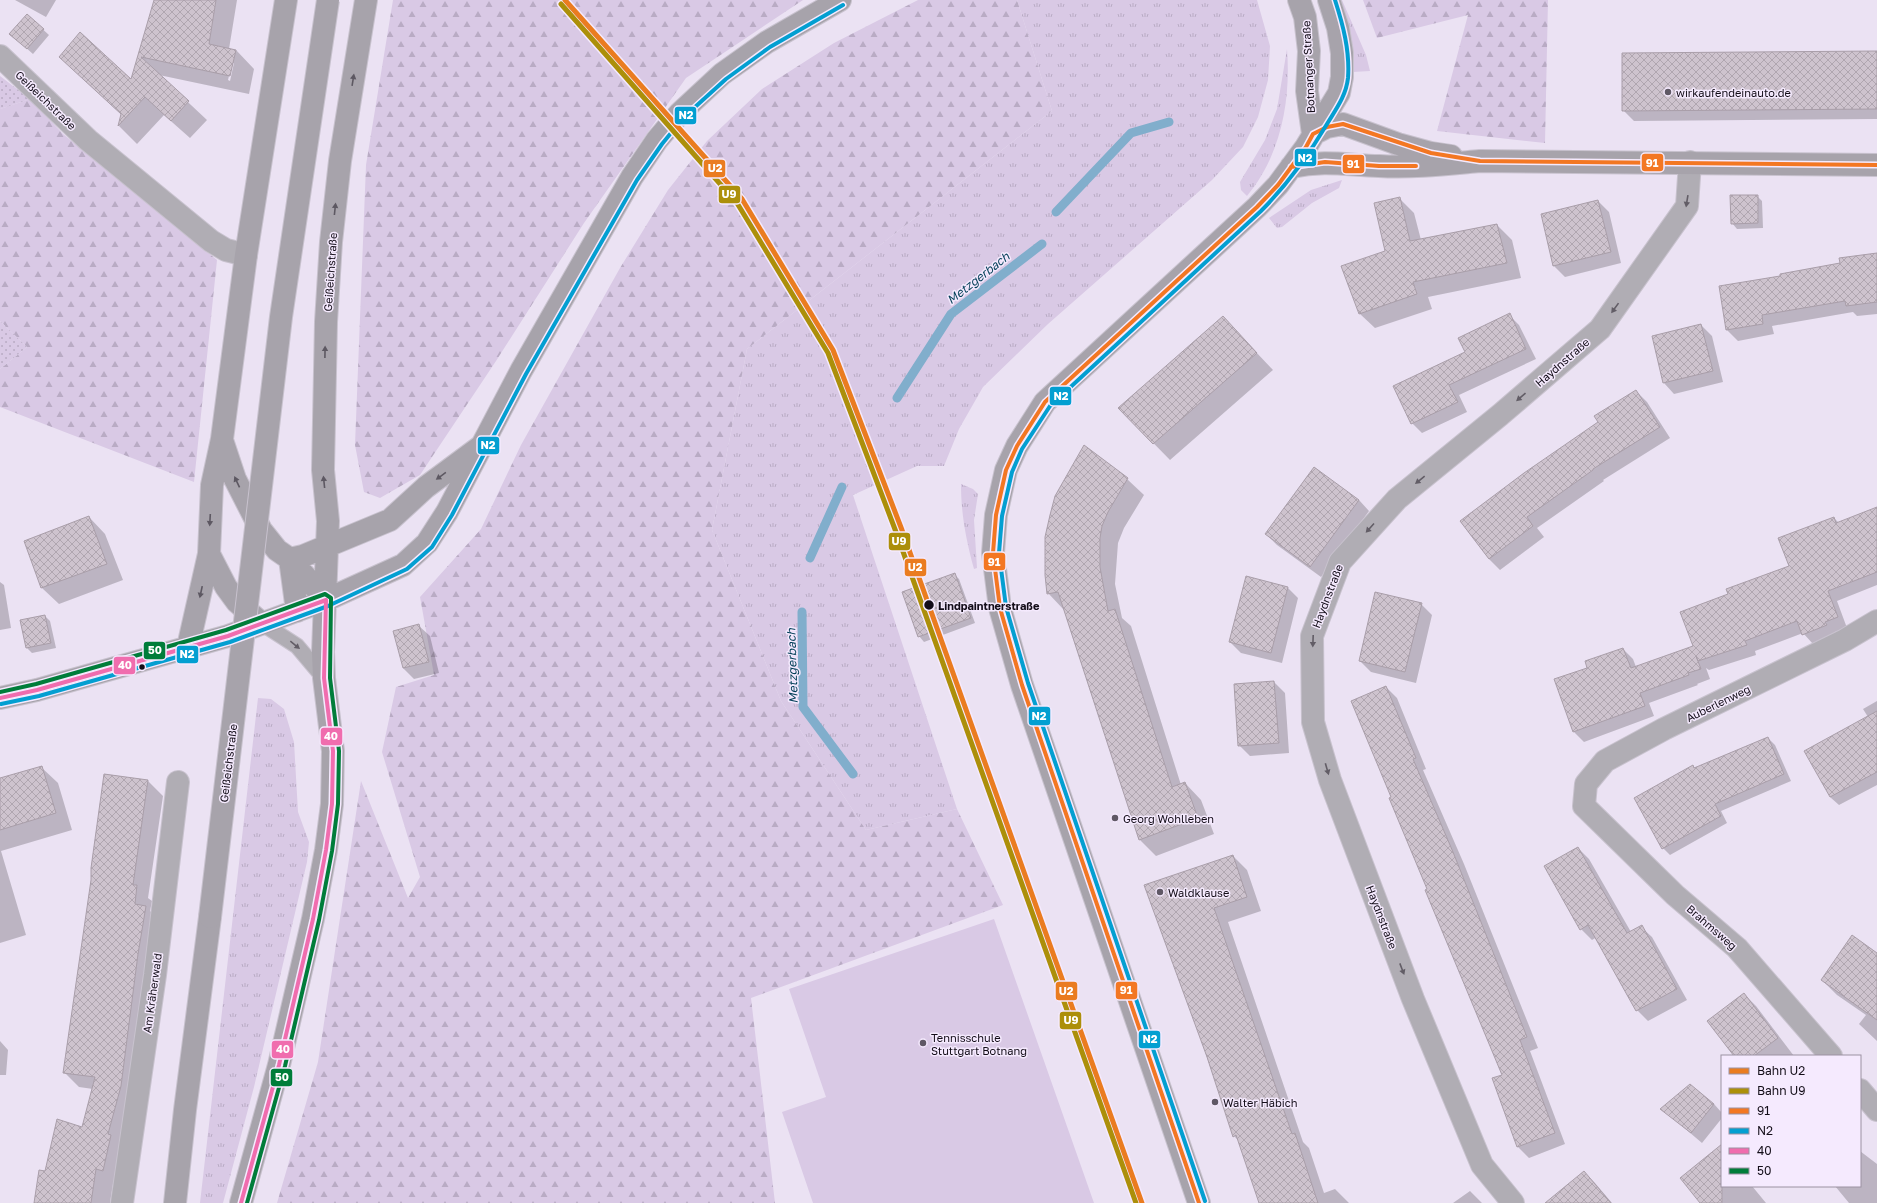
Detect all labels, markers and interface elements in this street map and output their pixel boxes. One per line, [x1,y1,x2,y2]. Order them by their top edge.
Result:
street label: Botnanger Straße [1299,20,1317,114]
street label: Geißeichstraße [13,68,79,132]
one-way arrow [350,74,356,86]
place label: wirkaufendeinauto.de [1676,86,1791,99]
marker: wirkaufendeinauto.de [1663,87,1673,97]
line badge: N2 [674,106,697,125]
text: N2 [678,108,694,121]
line badge: N2 [1294,148,1317,167]
text: N2 [1297,151,1313,164]
line badge: 91 [1641,153,1664,172]
line badge: 91 [1342,154,1365,174]
text: 91 [1646,156,1659,169]
text: 91 [1347,157,1360,170]
line badge: U2 [703,159,726,178]
text: U2 [708,161,723,174]
line badge: U9 [718,185,741,204]
text: U9 [721,187,737,200]
one-way arrow [1684,195,1690,207]
one-way arrow [332,203,338,215]
street label: Geißeichstraße [321,232,339,312]
water label: Metzgerbach [944,248,1013,307]
one-way arrow [1611,303,1619,314]
street label: Haydnstraße [1532,335,1592,389]
one-way arrow [322,346,329,358]
line badge: N2 [1049,386,1072,406]
text: N2 [1053,389,1069,402]
one-way arrow [1515,393,1526,402]
line badge: N2 [477,436,500,455]
text: N2 [480,438,496,451]
one-way arrow [436,472,447,480]
one-way arrow [1415,475,1426,484]
one-way arrow [234,476,240,487]
one-way arrow [321,476,328,488]
one-way arrow [207,514,214,526]
one-way arrow [1366,523,1375,533]
line badge: U9 [888,532,911,551]
text: U9 [891,534,907,547]
line badge: 91 [983,552,1006,571]
text: 91 [988,555,1001,568]
line badge: U2 [904,558,927,577]
text: U2 [908,560,923,573]
street label: Haydnstraße [1309,562,1345,630]
one-way arrow [198,586,204,599]
marker: Lindpaintnerstraße [922,598,936,612]
place label: Lindpaintnerstraße [938,599,1040,612]
water label: Metzgerbach [783,627,801,704]
one-way arrow [1309,635,1316,647]
line badge: 50 [143,641,166,660]
one-way arrow [290,641,300,650]
text: 50 [148,643,162,656]
line badge: N2 [176,645,199,664]
text: N2 [179,647,195,660]
line badge: 40 [113,656,136,675]
text: 40 [118,658,132,671]
unlabelled marker [137,662,147,672]
street label: Auberlenweg [1684,682,1752,724]
line badge: N2 [1028,706,1051,726]
text: N2 [1031,709,1047,722]
street label: Geißeichstraße [217,723,239,803]
line badge: 40 [320,727,343,746]
text: 40 [324,729,338,742]
one-way arrow [1324,763,1330,775]
place label: Georg Wohlleben [1123,812,1214,825]
marker: Georg Wohlleben [1110,813,1120,823]
street label: Haydnstraße [1364,883,1400,951]
place label: Waldklause [1168,886,1229,899]
marker: Waldklause [1155,887,1165,897]
street label: Brahmsweg [1684,902,1740,952]
street label: Am Kräherwald [140,952,164,1034]
one-way arrow [1399,964,1405,976]
line badge: U2 [1055,981,1078,1001]
line badge: 91 [1115,981,1138,1000]
text: 91 [1120,983,1133,996]
text: U2 [1059,984,1074,997]
line badge: U9 [1059,1011,1082,1030]
text: U9 [1063,1013,1079,1026]
line badge: N2 [1138,1030,1161,1049]
place label: Tennisschule Stuttgart Botnang [931,1031,1027,1057]
text: N2 [1142,1032,1158,1045]
marker: Tennisschule Stuttgart Botnang [918,1038,928,1048]
line badge: 40 [271,1040,294,1059]
text: 40 [276,1042,290,1055]
legend [1721,1055,1861,1187]
text: Bahn U2 [1757,1063,1805,1078]
line badge: 50 [270,1068,293,1087]
text: 50 [275,1070,289,1083]
text: Bahn U9 [1757,1083,1806,1098]
place label: Walter Häbich [1223,1096,1298,1109]
marker: Walter Häbich [1210,1097,1220,1107]
text: 91 [1757,1103,1770,1118]
text: N2 [1757,1123,1773,1138]
text: 40 [1757,1143,1772,1158]
text: 50 [1757,1163,1771,1178]

